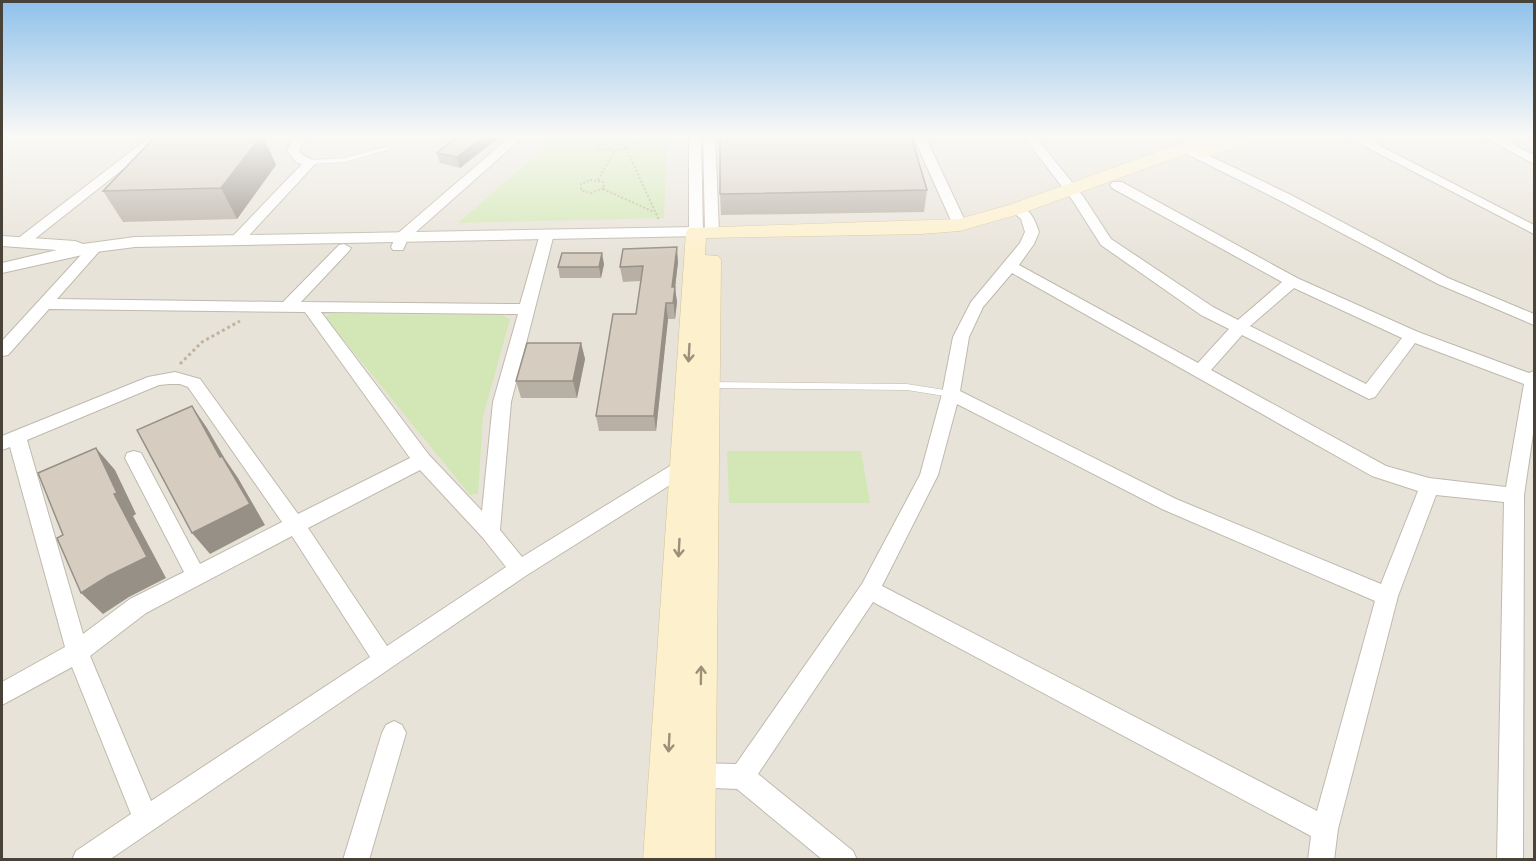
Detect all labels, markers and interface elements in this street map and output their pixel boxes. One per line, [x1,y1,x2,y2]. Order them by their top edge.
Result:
one-way arrow [684,343,695,363]
one-way arrow [673,538,684,557]
one-way arrow [696,666,707,686]
one-way arrow [664,732,675,752]

